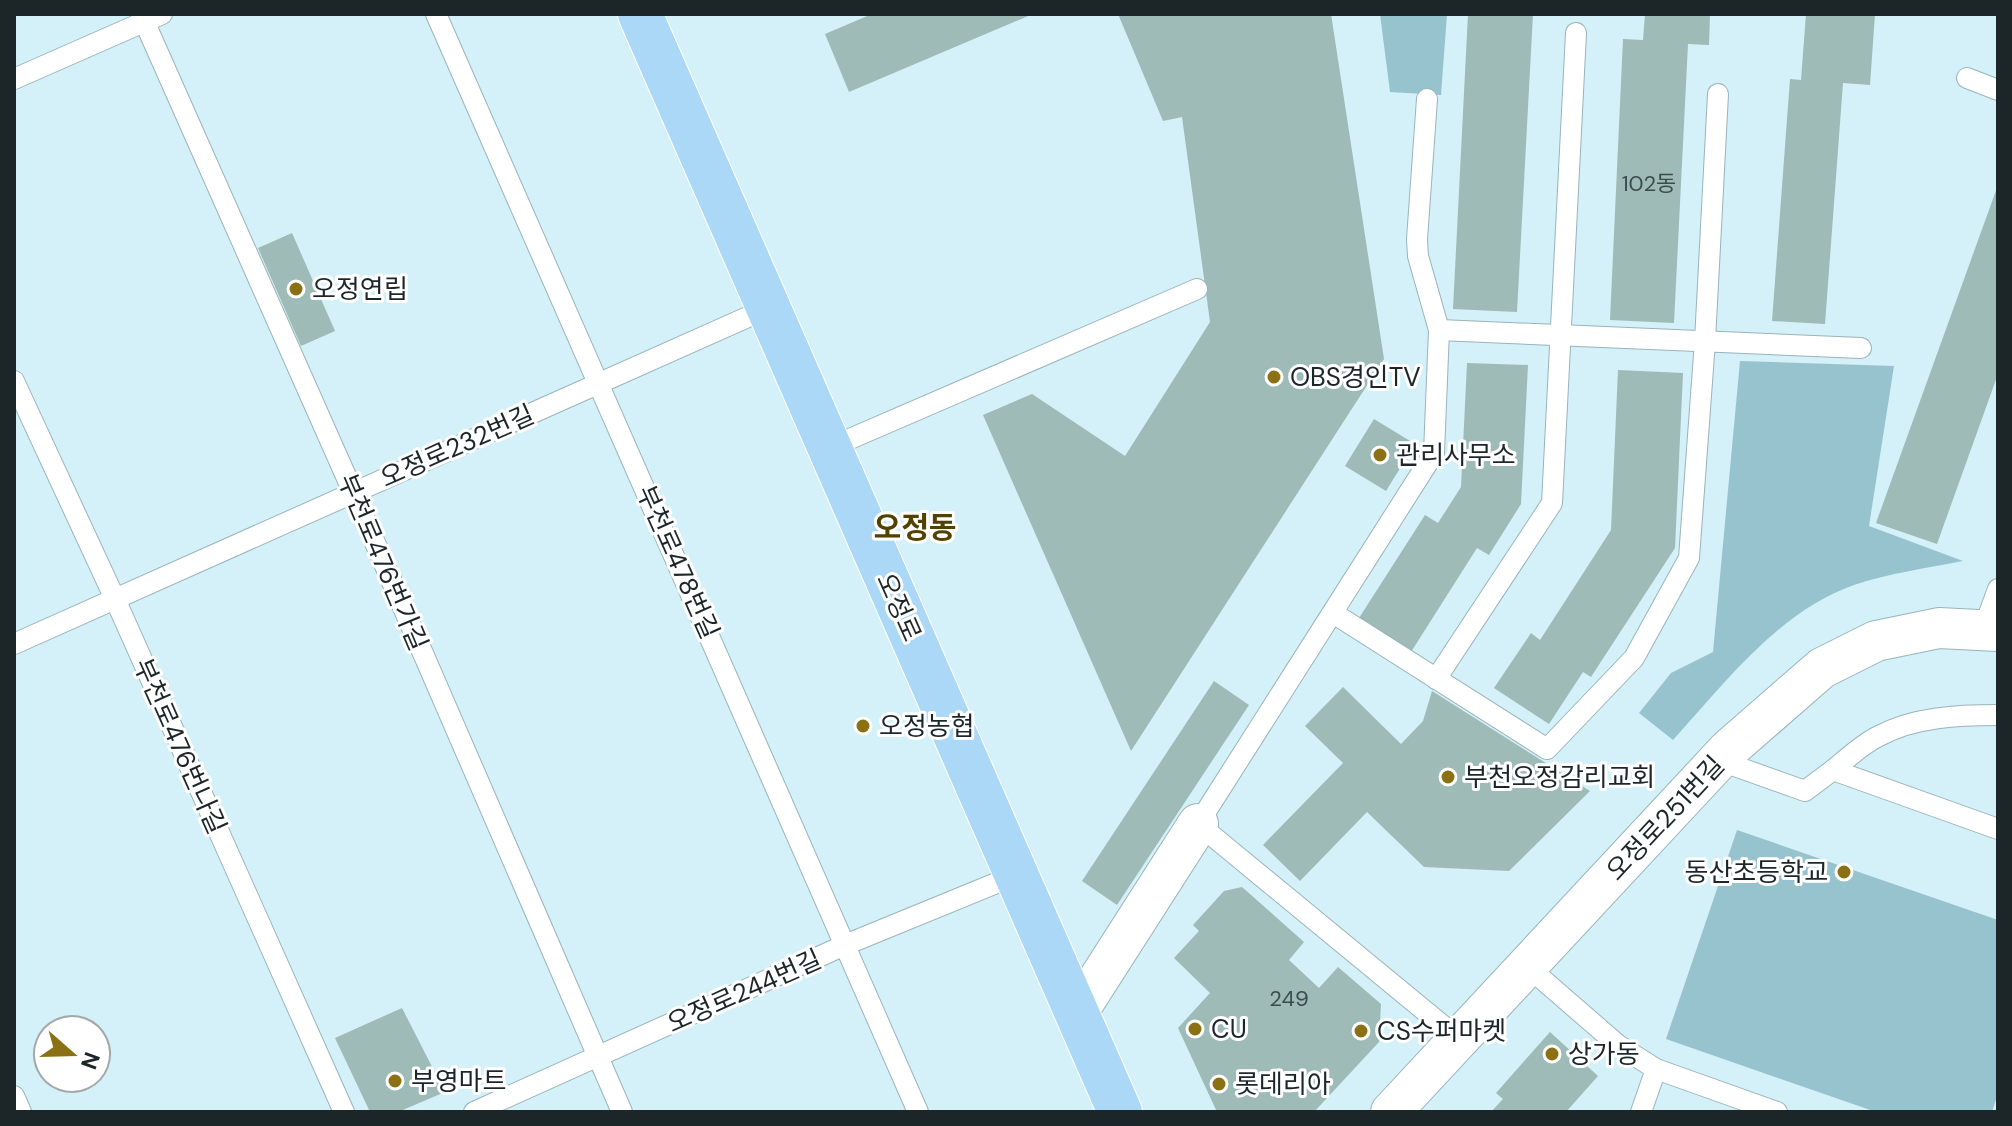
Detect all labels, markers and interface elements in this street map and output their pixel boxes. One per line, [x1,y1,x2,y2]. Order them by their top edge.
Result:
house number: 102동 [1622,169,1676,198]
place label: 오정연립 [312,272,408,306]
marker: 오정연립 [287,280,305,298]
place label: OBS경인TV [1290,360,1421,394]
marker: OBS경인TV [1265,368,1283,386]
street label: 오정로232번길 [375,397,539,495]
place label: 관리사무소 [1396,438,1516,472]
marker: 관리사무소 [1371,446,1389,464]
street label: 부천로476번가길 [330,468,436,656]
street label: 부천로478번길 [629,480,727,644]
district label: 오정동 [874,508,956,547]
street label: 오정로 [869,567,929,647]
street label: 부천로476번나길 [126,653,234,839]
place label: 오정농협 [879,709,975,743]
marker: 오정농협 [854,717,872,735]
street label: 오정로251번길 [1598,748,1732,888]
place label: 부천오정감리교회 [1464,760,1655,794]
marker: 부천오정감리교회 [1439,768,1457,786]
place label: 동산초등학교 [1684,855,1828,889]
marker: 동산초등학교 [1835,863,1853,881]
street label: 오정로244번길 [661,942,827,1040]
house number: 249 [1269,984,1309,1013]
place label: CU [1211,1012,1247,1046]
north arrow [32,1014,112,1094]
place label: CS수퍼마켓 [1377,1014,1506,1048]
marker: CU [1186,1020,1204,1038]
marker: CS수퍼마켓 [1352,1022,1370,1040]
place label: 상가동 [1568,1037,1640,1071]
marker: 상가동 [1543,1045,1561,1063]
text: N [74,1048,107,1073]
place label: 부영마트 [411,1064,507,1098]
place label: 롯데리아 [1235,1067,1331,1101]
marker: 부영마트 [386,1072,404,1090]
marker: 롯데리아 [1210,1075,1228,1093]

